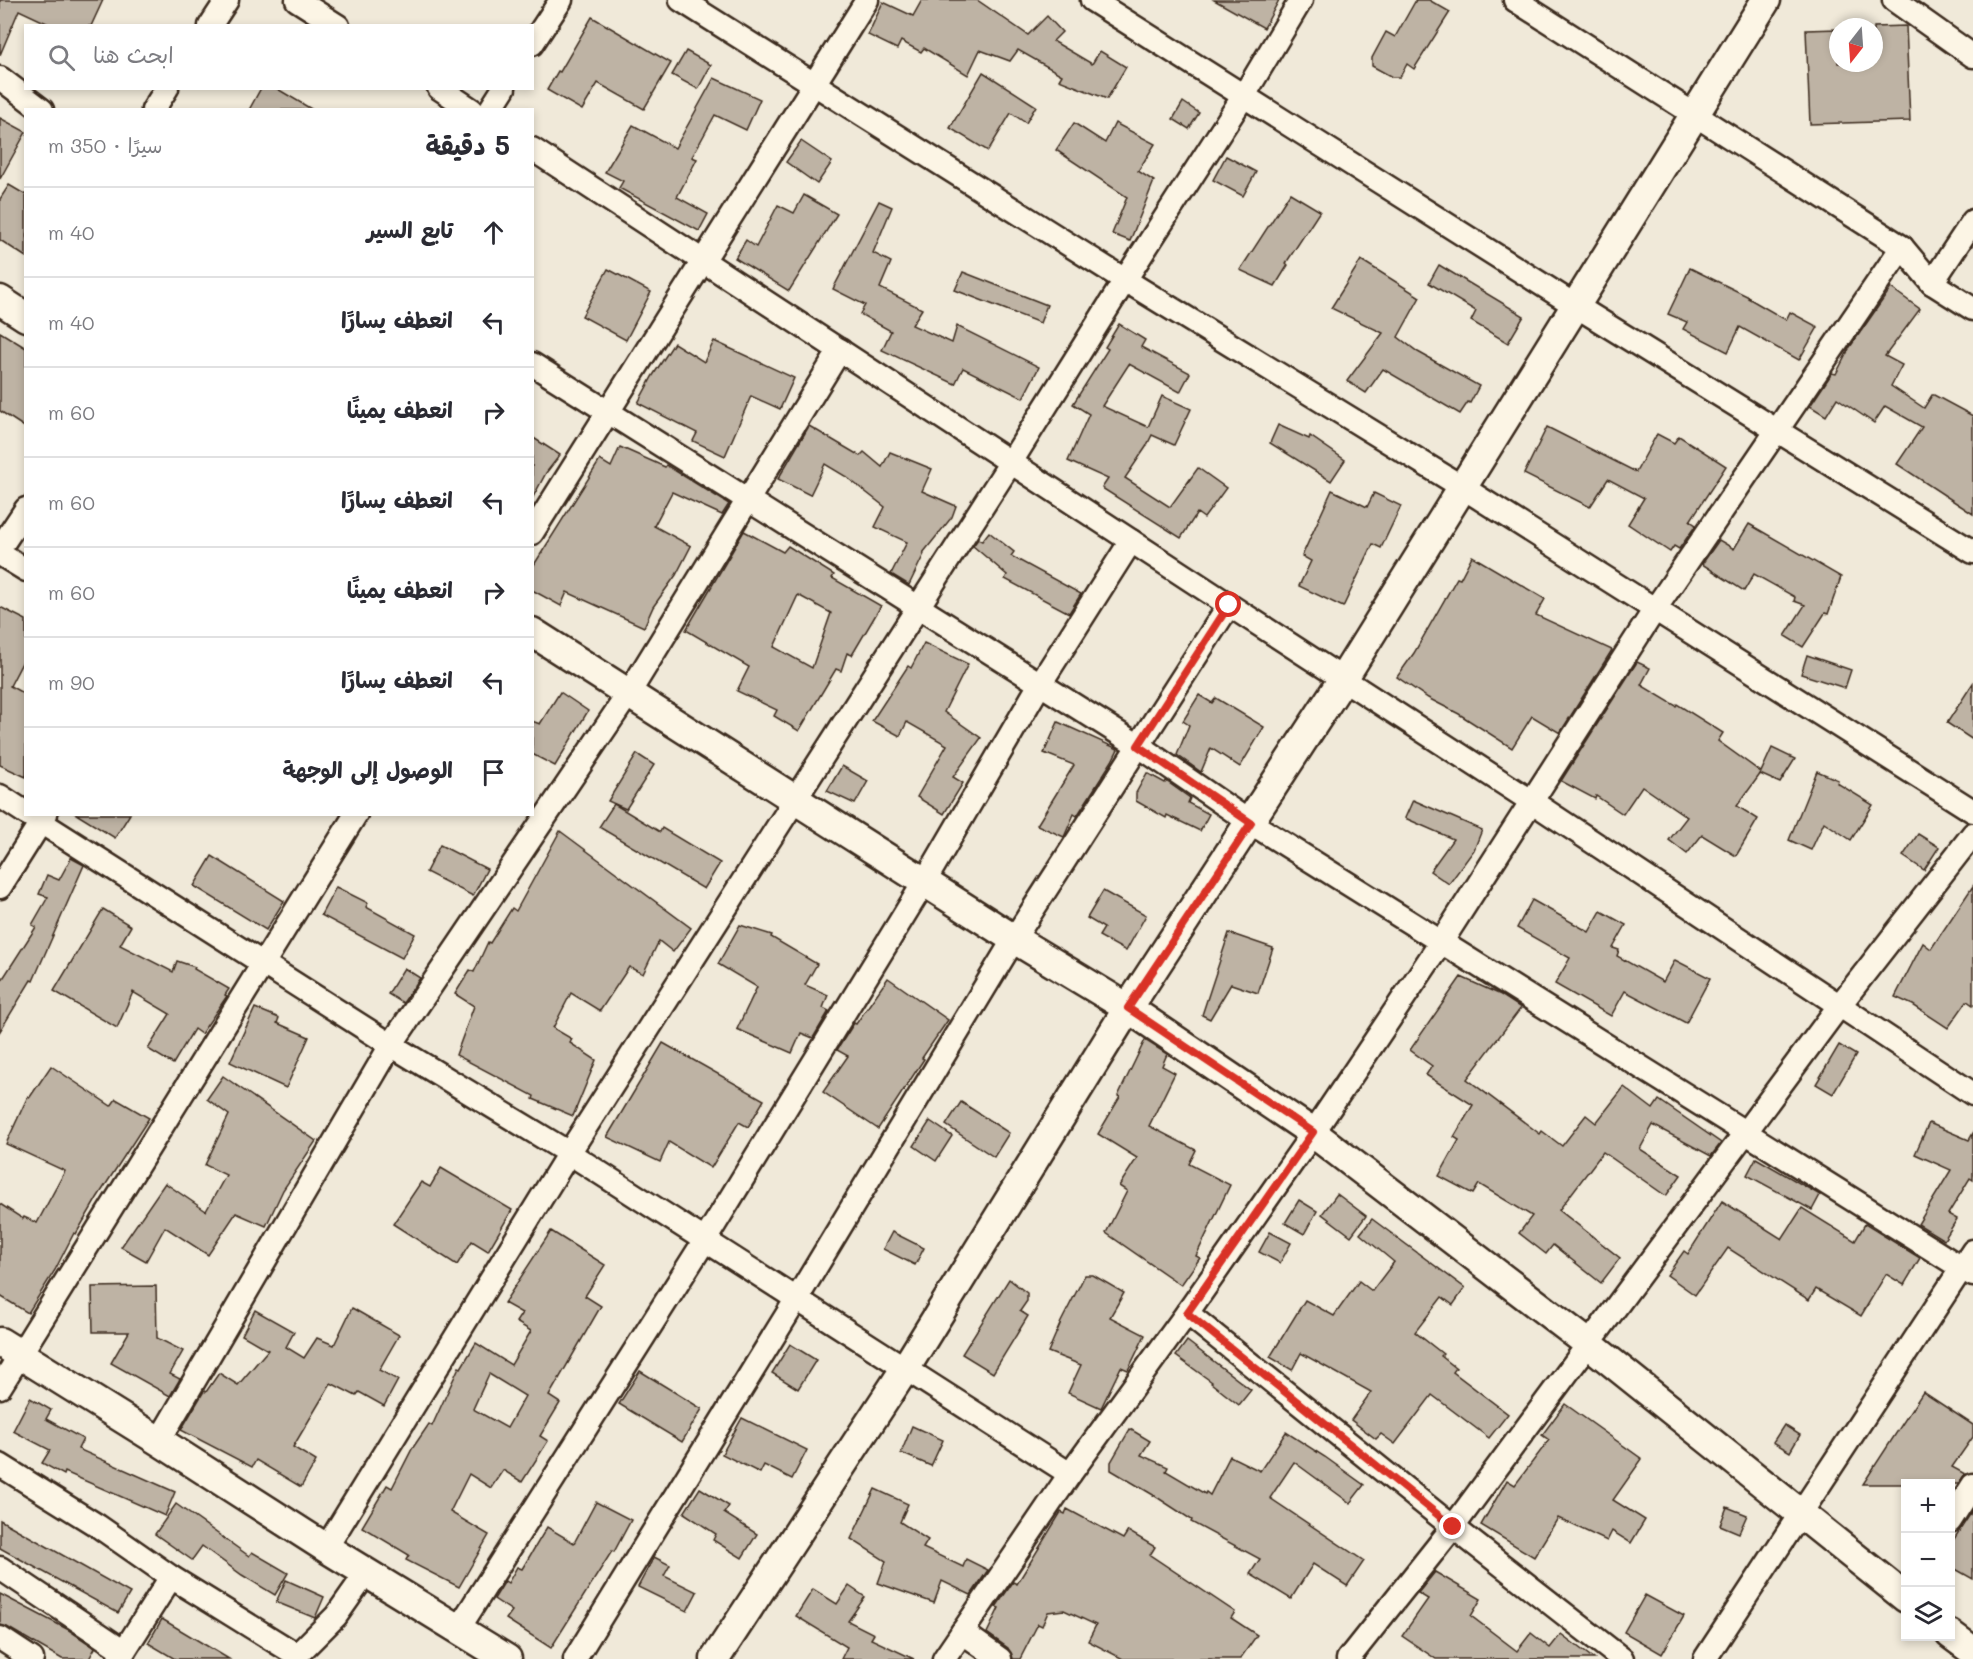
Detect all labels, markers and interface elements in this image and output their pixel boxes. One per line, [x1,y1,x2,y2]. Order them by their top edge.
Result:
north arrow [1829,18,1883,72]
search box [24,24,534,90]
text: ابحث هنا [93,40,174,69]
icon: search [45,41,78,74]
text: 5 دقيقة [425,128,510,162]
text: سيرًا · 350 m [48,132,162,158]
text: تابع السير [367,215,453,244]
icon: ahead [477,216,510,249]
text: 40 m [48,219,94,245]
text: انعطف يسارًا [341,305,453,334]
icon: left [477,306,510,339]
text: 40 m [48,309,94,335]
text: انعطف يمينًا [347,395,453,424]
icon: right [477,396,510,429]
text: 60 m [48,399,95,425]
text: انعطف يسارًا [341,485,453,514]
icon: left [477,486,510,519]
text: 60 m [48,489,95,515]
text: انعطف يمينًا [347,575,453,604]
icon: right [477,576,510,609]
text: 60 m [48,579,95,605]
route start [1215,591,1241,617]
text: انعطف يسارًا [341,665,453,694]
icon: left [477,666,510,699]
text: 90 m [48,669,95,695]
text: الوصول إلى الوجهة [282,755,453,784]
icon: arrive [477,756,510,789]
map controls [1901,1479,1955,1641]
button: + [1901,1479,1955,1533]
route end [1439,1513,1465,1539]
button: − [1901,1533,1955,1587]
button: layers [1901,1587,1955,1641]

